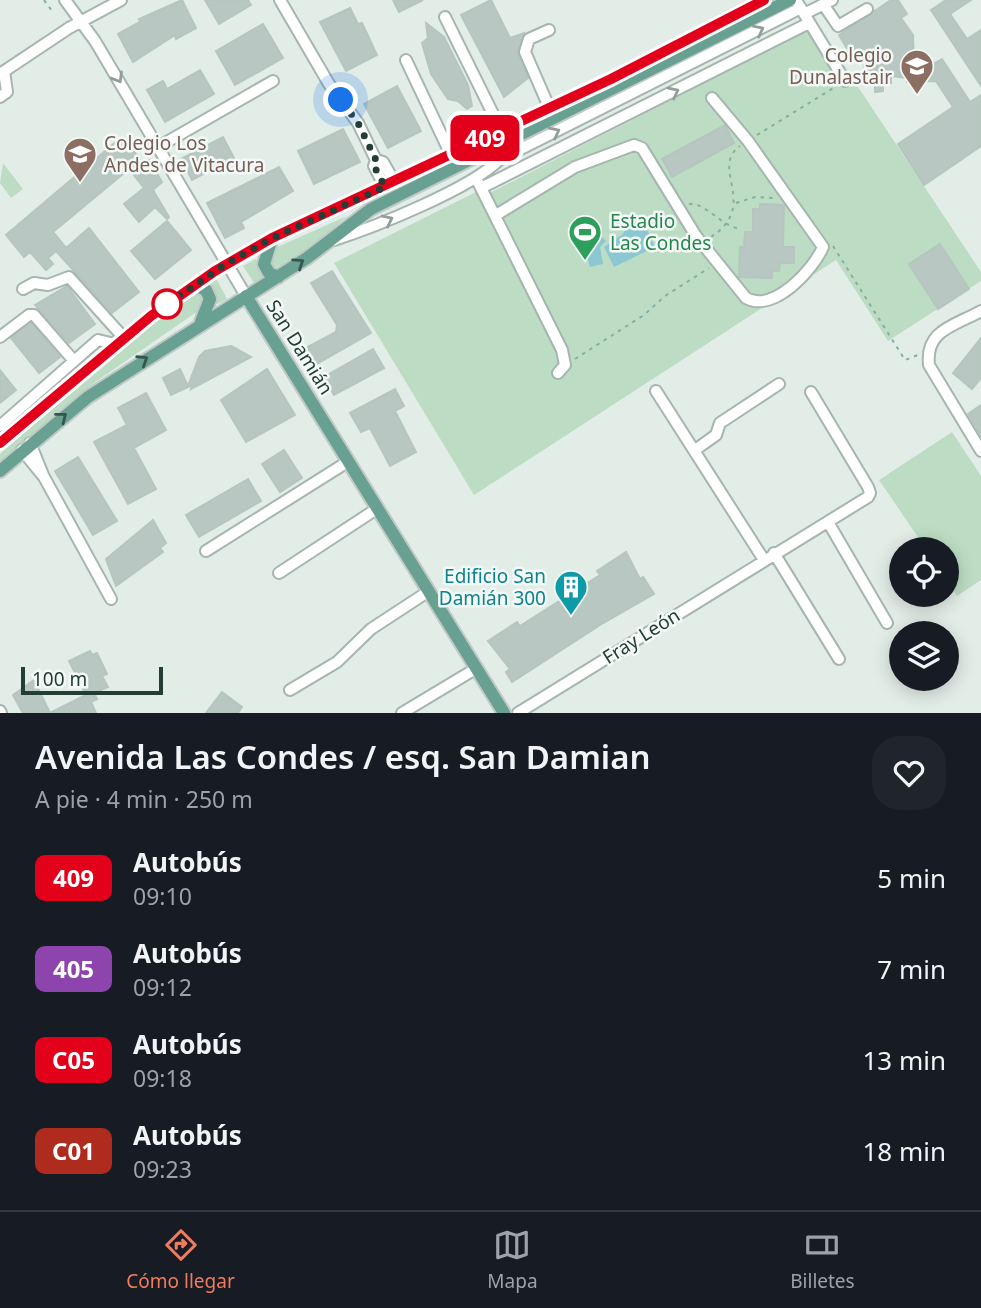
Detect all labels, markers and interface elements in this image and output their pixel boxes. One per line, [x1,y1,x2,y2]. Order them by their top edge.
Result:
one-way arrow [751,24,764,38]
place label: Colegio Dunalastair [789,42,892,90]
school or university icon: Colegio Dunalastair [898,47,936,96]
one-way arrow [109,71,122,84]
your location [323,82,358,117]
one-way arrow [667,87,679,101]
line badge: 409 [445,115,525,161]
text: 409 [464,121,506,154]
one-way arrow [548,126,560,140]
place label: Colegio Los Andes de Vitacura [104,130,264,178]
school or university icon: Colegio Los Andes de Vitacura [61,135,99,184]
place label: Estadio Las Condes [610,208,711,256]
sports icon: Estadio Las Condes [566,213,604,262]
one-way arrow [381,215,393,229]
one-way arrow [291,259,304,271]
unlabelled marker [152,289,182,319]
street label: San Damián [261,295,339,399]
one-way arrow [135,356,148,368]
one-way arrow [54,412,66,425]
map controls [889,537,959,691]
button: locate [889,537,959,607]
place label: Edificio San Damián 300 [439,563,546,611]
building icon: Edificio San Damián 300 [552,568,590,617]
street label: Fray León [597,602,685,670]
button: layers [889,621,959,691]
scale bar [21,664,163,696]
text: 100 m [32,666,87,692]
text: Avenida Las Condes / esq. San Damian [35,734,651,779]
button: heart [872,736,946,810]
text: A pie · 4 min · 250 m [35,783,253,815]
text: Autobús [133,844,242,880]
text: 5 min [877,860,946,896]
text: 409 [53,861,94,894]
text: 09:10 [133,880,192,912]
text: Autobús [133,935,242,971]
text: 7 min [877,951,946,987]
text: 405 [53,952,94,985]
text: 09:12 [133,971,192,1003]
text: Autobús [133,1026,242,1062]
text: 13 min [862,1042,946,1078]
text: C05 [52,1043,95,1076]
text: 09:18 [133,1062,192,1094]
text: Autobús [133,1117,242,1153]
text: 18 min [862,1133,946,1169]
text: C01 [52,1134,95,1167]
text: 09:23 [133,1153,192,1185]
tab: Cómo llegar [126,1226,235,1294]
tab: Mapa [487,1226,538,1294]
tab: Billetes [790,1226,855,1294]

